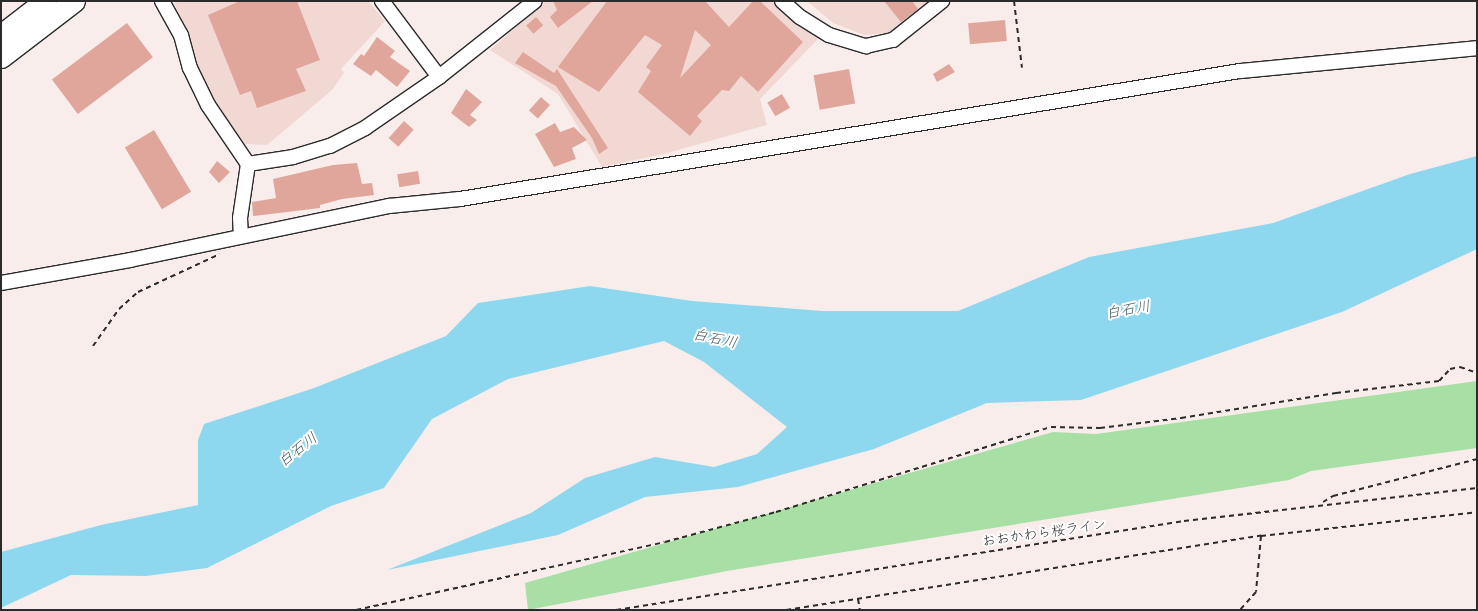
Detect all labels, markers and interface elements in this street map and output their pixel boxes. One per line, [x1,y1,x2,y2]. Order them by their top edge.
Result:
water label: 白石川 [1104,297,1152,323]
water label: 白石川 [691,326,739,352]
water label: 白石川 [275,429,321,471]
street label: おおかわら桜ライン [980,515,1108,549]

